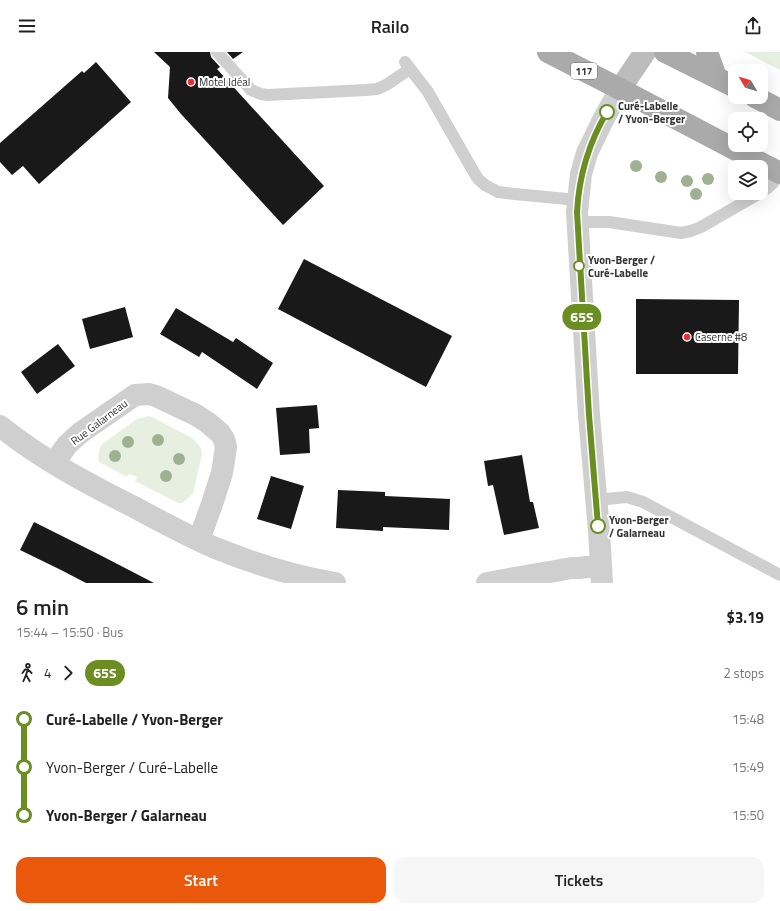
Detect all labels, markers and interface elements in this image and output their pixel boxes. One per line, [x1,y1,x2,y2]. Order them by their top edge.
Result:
text: Railo [371,13,409,40]
icon: menu [16,15,38,37]
icon: share [742,15,764,37]
road number: 117 [571,63,597,79]
north arrow [728,64,768,104]
map controls [728,64,768,200]
place label: Motel Idéal [199,74,250,90]
marker: Motel Idéal [186,77,196,87]
place label: Curé-Labelle / Yvon-Berger [618,98,685,127]
marker: Curé-Labelle / Yvon-Berger [599,104,615,120]
button: locate [728,112,768,152]
button: layers [728,160,768,200]
place label: Yvon-Berger / Curé-Labelle [588,252,655,281]
marker: Yvon-Berger / Curé-Labelle [573,260,585,272]
line badge: 65S [559,304,605,330]
text: 65S [570,306,594,327]
place label: Caserne #8 [695,329,747,345]
marker: Caserne #8 [682,332,692,342]
street label: Rue Galarneau [67,395,131,449]
place label: Yvon-Berger / Galarneau [609,512,669,541]
marker: Yvon-Berger / Galarneau [590,518,606,534]
text: 6 min [16,590,69,624]
text: $3.19 [727,606,764,629]
text: 15:44 – 15:50 · Bus [16,622,123,642]
icon: walk [16,662,38,684]
icon: forward [57,662,79,684]
text: 65S [93,662,117,683]
text: 4 [44,663,51,683]
text: 2 stops [723,663,764,683]
text: Curé-Labelle / Yvon-Berger [46,708,223,731]
text: 15:48 [732,709,764,729]
text: Yvon-Berger / Curé-Labelle [46,756,218,779]
text: 15:49 [732,757,764,777]
text: Yvon-Berger / Galarneau [46,804,207,827]
text: 15:50 [732,805,764,825]
button: Start [16,857,386,903]
button: Tickets [394,857,764,903]

